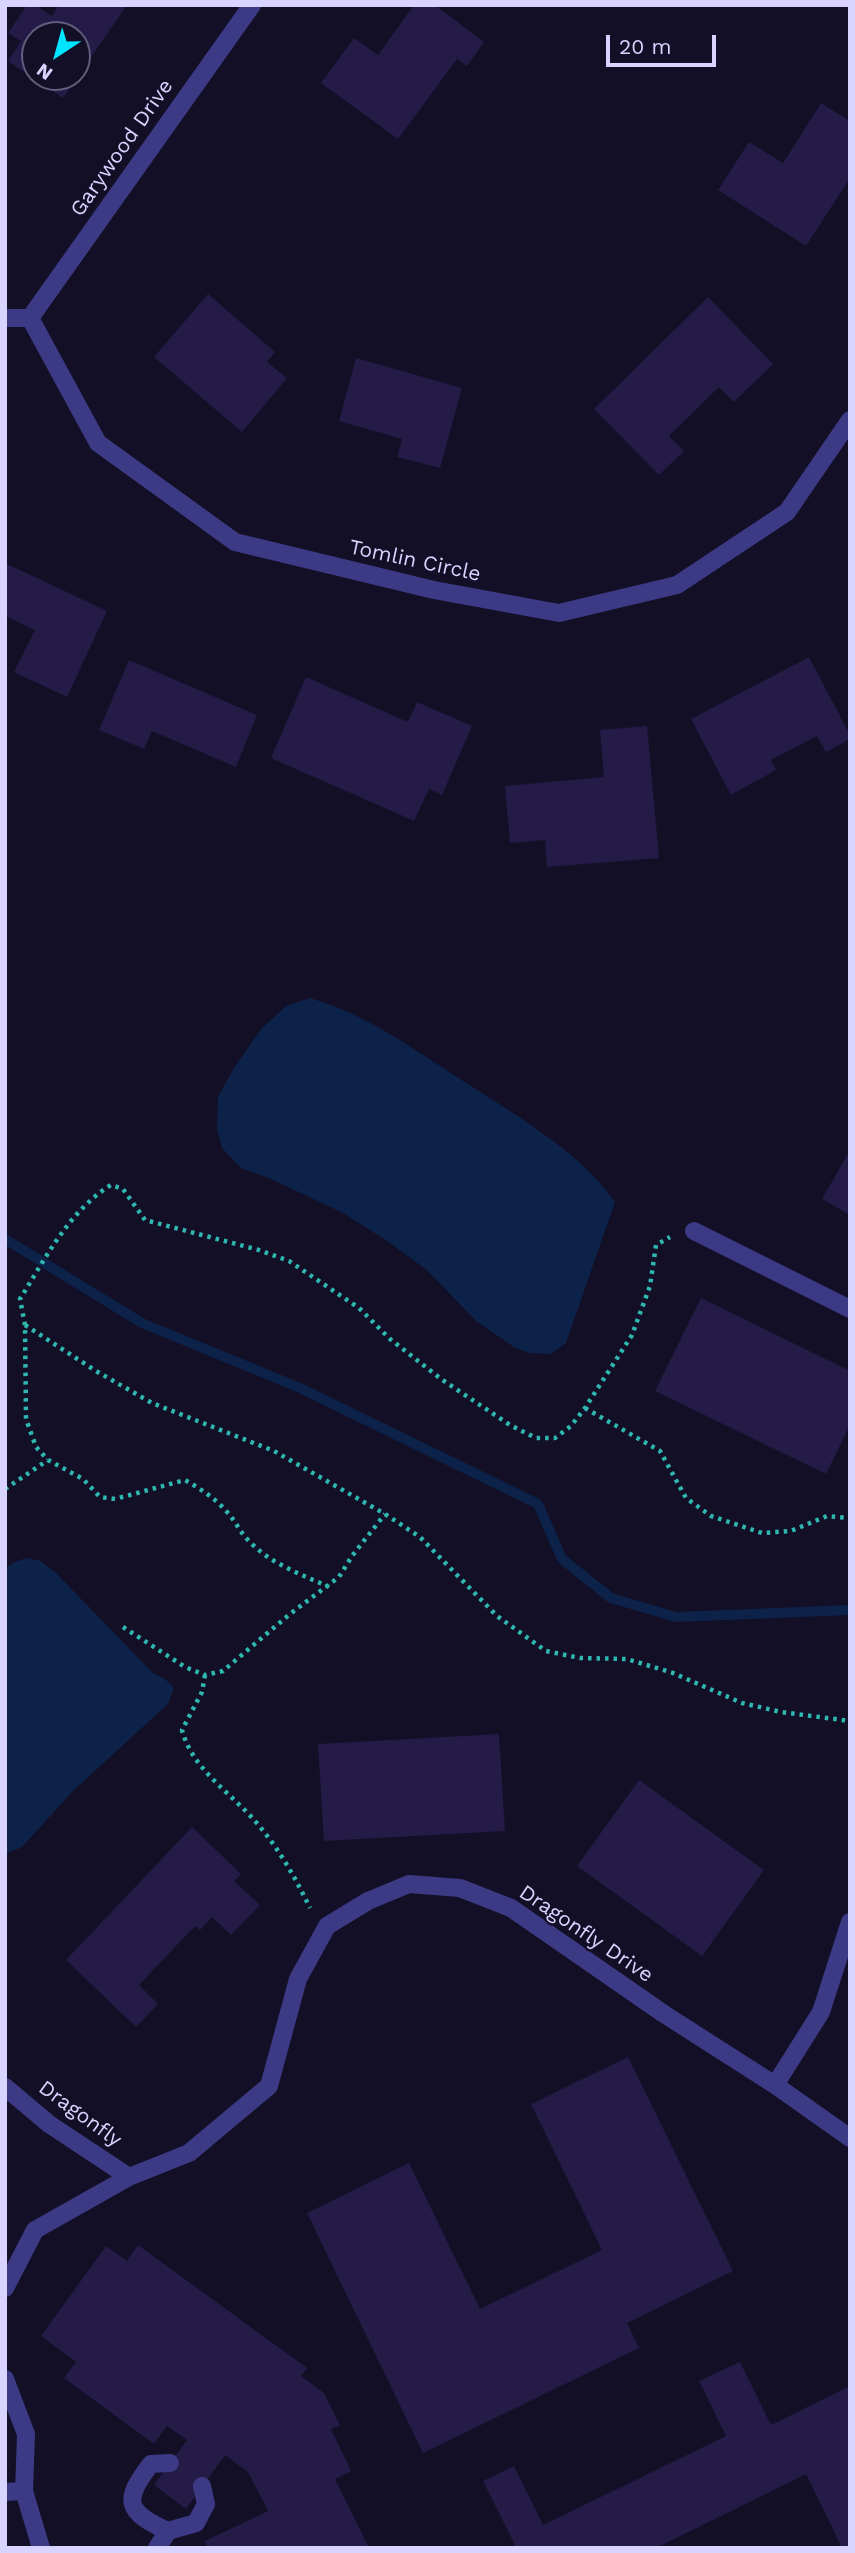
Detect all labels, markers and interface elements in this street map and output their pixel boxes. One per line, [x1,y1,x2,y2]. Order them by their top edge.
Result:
north arrow [21,21,91,91]
scale bar [610,21,720,65]
text: 20 m [619,34,671,59]
text: N [32,58,57,85]
street label: Garywood Drive [65,75,179,221]
street label: Tomlin Circle [347,535,483,587]
street label: Dragonfly Drive [514,1880,658,1988]
street label: Dragonfly [33,2075,127,2153]

